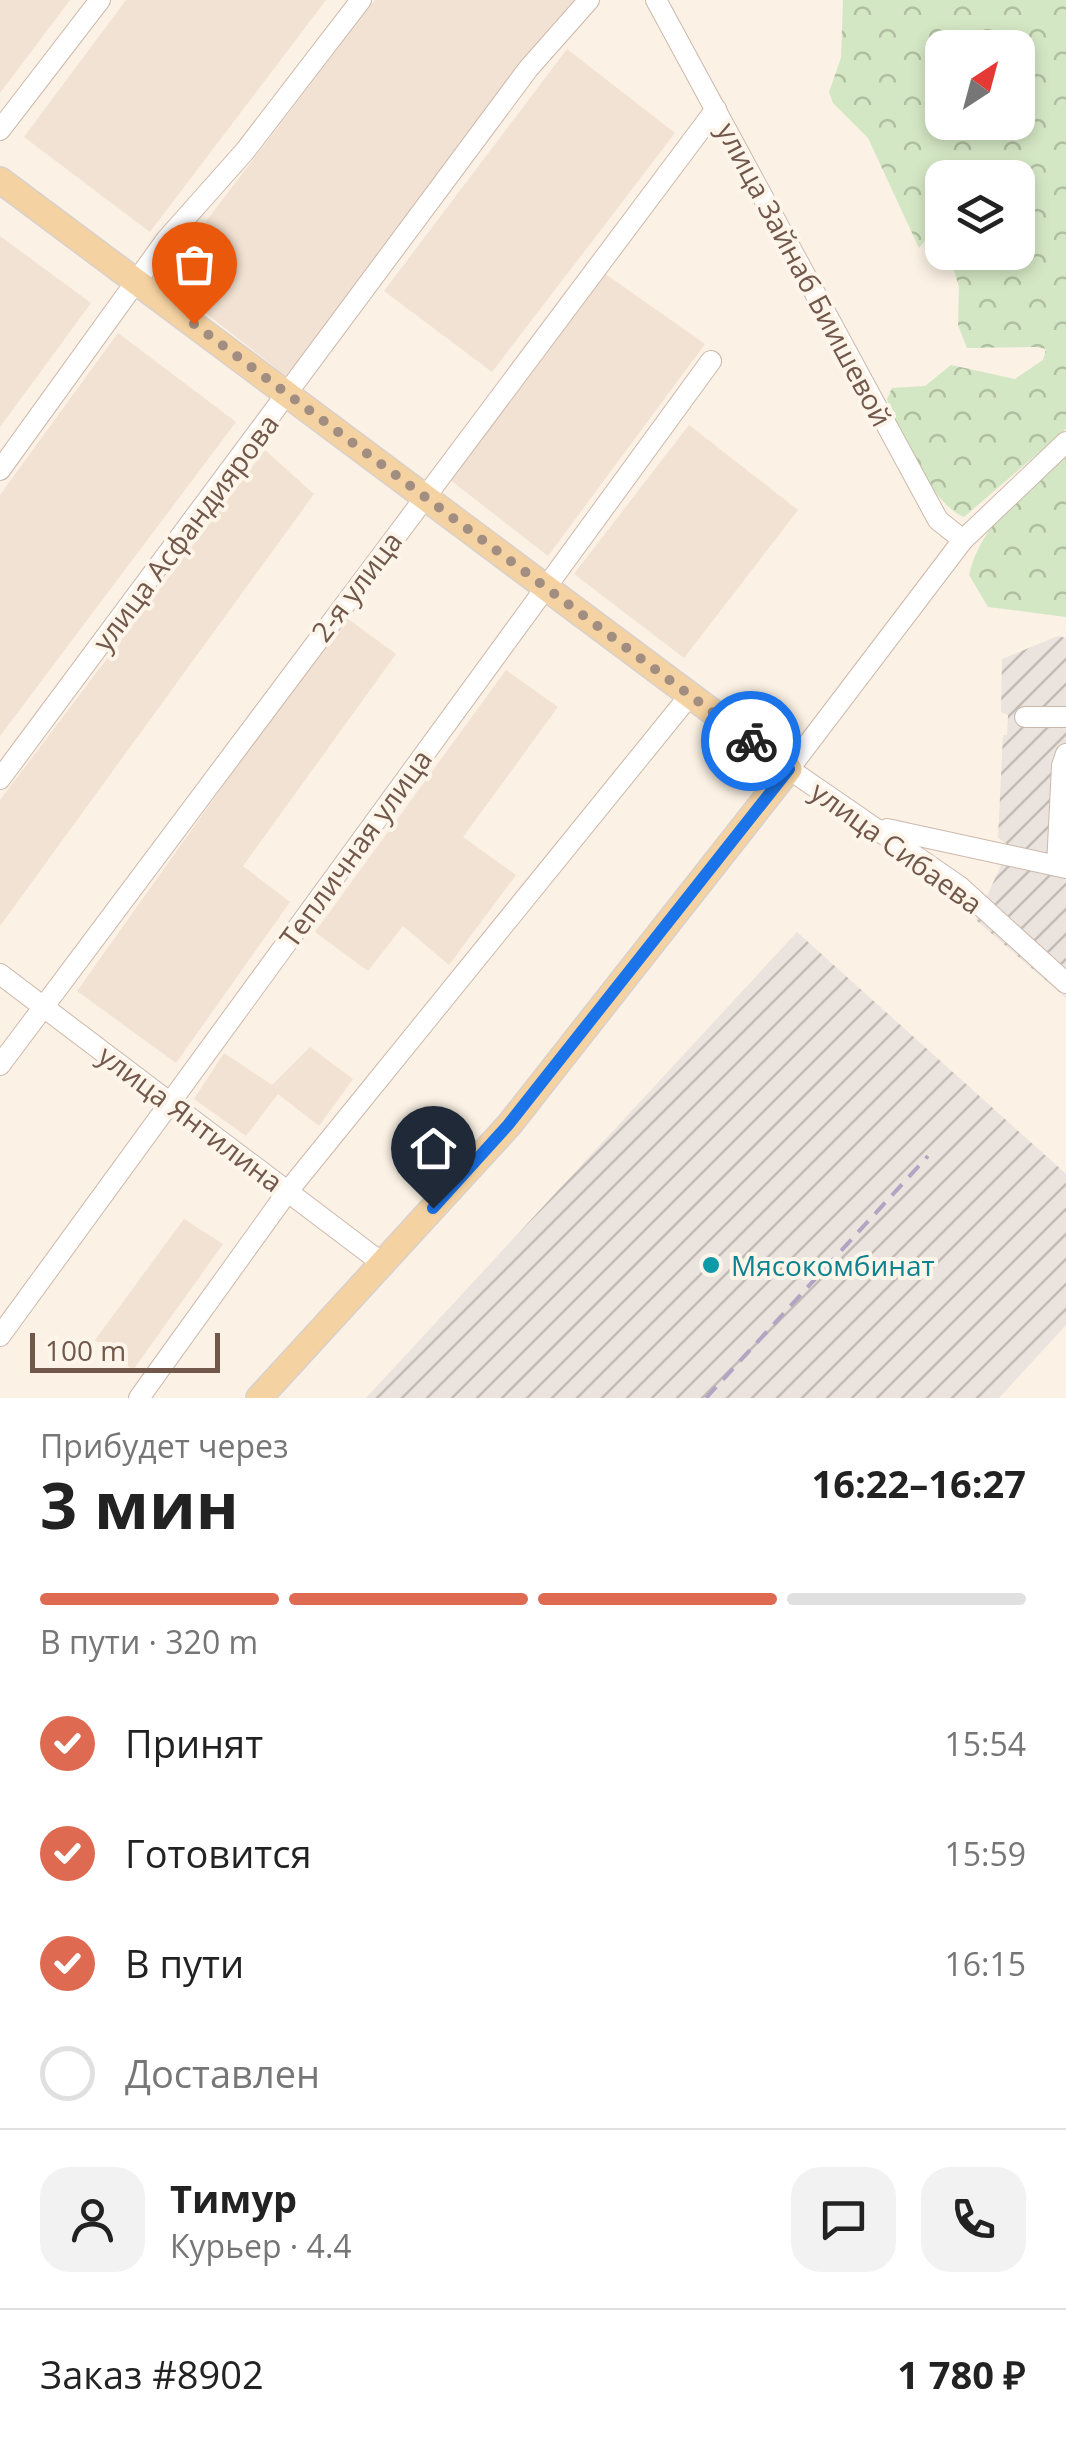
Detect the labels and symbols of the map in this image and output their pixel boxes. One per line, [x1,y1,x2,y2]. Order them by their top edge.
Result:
north arrow [925,30,1035,140]
street label: улица Зайнаб Биишевой [709,115,901,433]
pin [152,222,237,325]
street label: улица Асфандиярова [83,406,287,658]
street label: 2-я улица [302,523,410,649]
courier [701,691,801,791]
street label: Тепличная улица [270,741,440,955]
street label: улица Сибаева [804,772,990,922]
street label: улица Янтилина [91,1036,291,1200]
pin [391,1106,476,1209]
place label: Мясокомбинат [731,1246,935,1284]
marker: Мясокомбинат [700,1254,722,1276]
scale bar [30,1328,220,1372]

